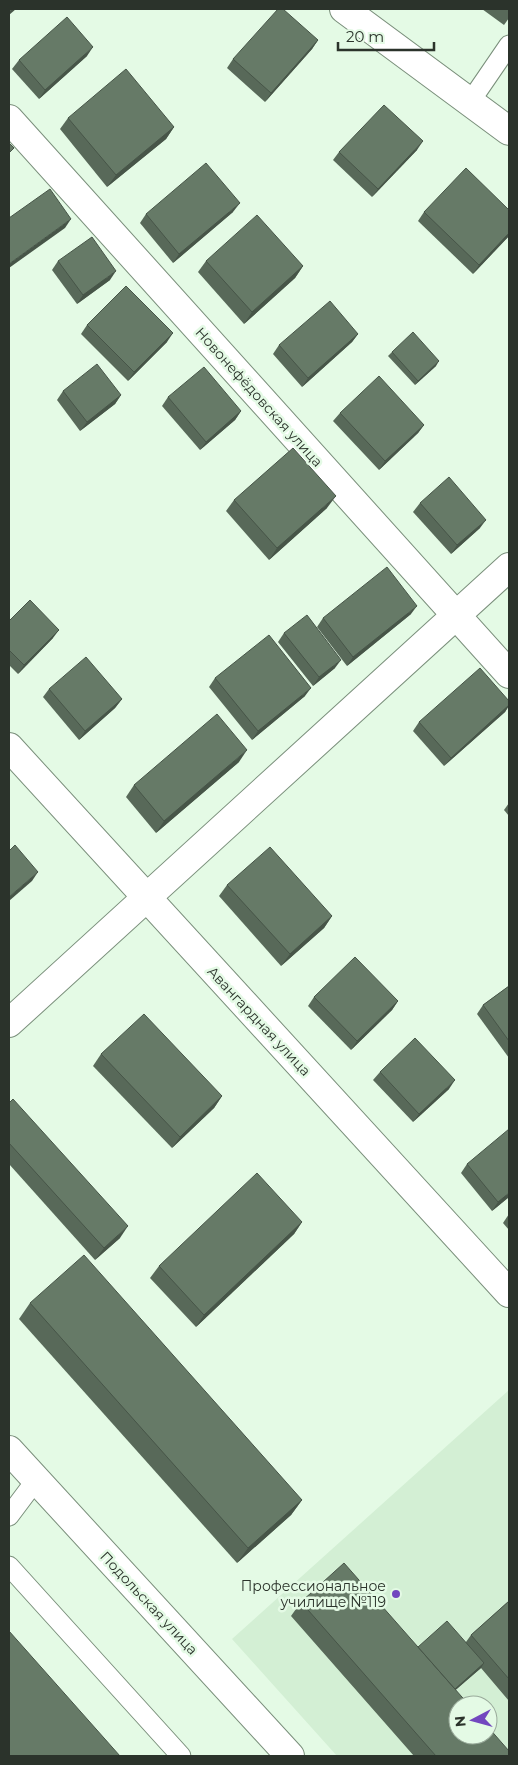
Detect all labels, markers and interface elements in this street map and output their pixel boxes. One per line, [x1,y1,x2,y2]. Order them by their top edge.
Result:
scale bar [338,20,434,52]
text: 20 m [346,27,384,46]
street label: Новонефёдовская улица [191,323,327,471]
street label: Авангардная улица [203,962,315,1080]
street label: Подольская улица [96,1547,202,1659]
place label: Профессиональное училище №119 [241,1577,386,1611]
marker: Профессиональное училище №119 [390,1588,402,1600]
north arrow [448,1695,498,1745]
text: N [451,1715,470,1728]

